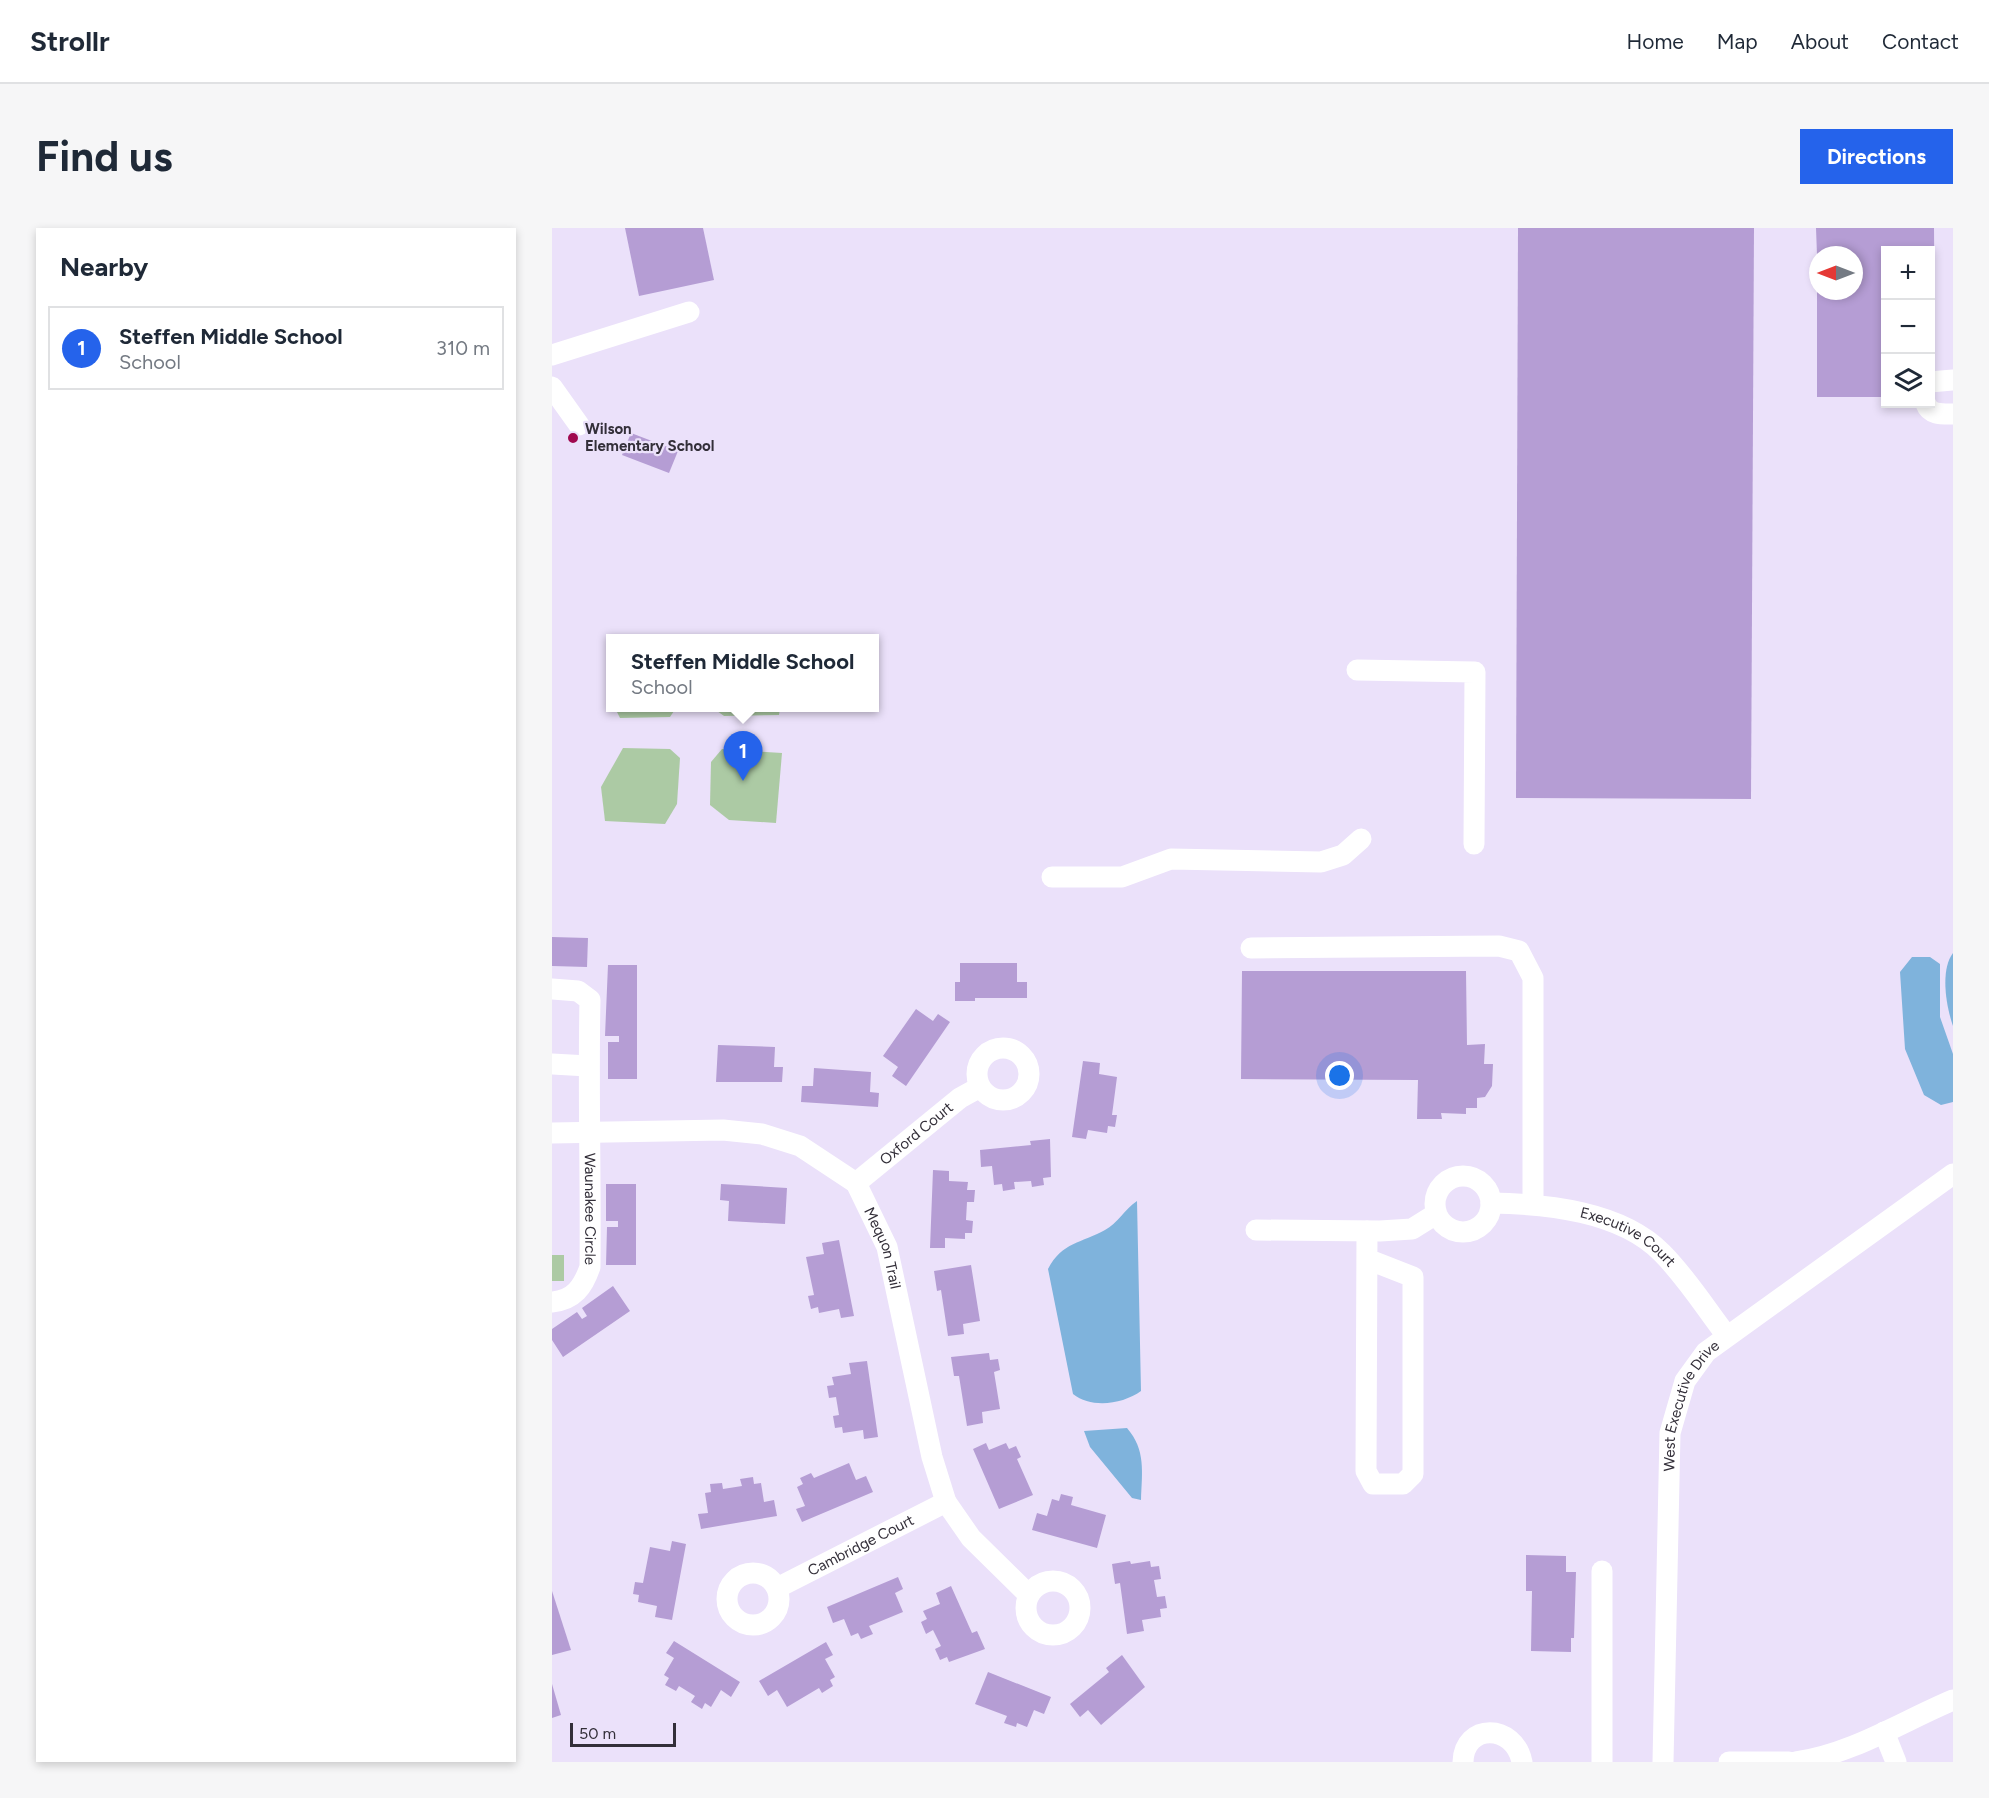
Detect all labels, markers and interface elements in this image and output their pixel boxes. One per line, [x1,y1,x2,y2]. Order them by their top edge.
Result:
text: Strollr [30,24,110,58]
text: Home [1627,29,1684,54]
text: Map [1717,29,1758,54]
text: About [1791,29,1849,54]
text: Contact [1882,29,1959,54]
button: Directions [1800,129,1953,184]
text: Find us [36,131,173,182]
north arrow [1809,246,1863,300]
map controls [1881,246,1935,408]
button: + [1881,246,1935,300]
text: Nearby [60,251,148,283]
button: − [1881,300,1935,354]
text: Steffen Middle School [119,323,343,350]
text: 1 [77,336,86,360]
text: 310 m [436,336,490,360]
text: School [119,350,181,374]
button: layers [1881,354,1935,408]
place label: Wilson Elementary School [585,420,715,455]
marker: Wilson Elementary School [566,431,580,445]
popup [606,634,879,712]
text: Steffen Middle School [631,648,854,675]
text: School [631,675,693,699]
pin: 1 [724,732,762,781]
your location [1325,1061,1354,1090]
street label: Oxford Court [876,1098,957,1169]
street label: Waunakee Circle [581,1153,599,1265]
street label: Mequon Trail [860,1204,905,1291]
street label: Executive Court [1578,1204,1680,1271]
street label: West Executive Drive [1660,1336,1723,1472]
street label: Cambridge Court [805,1511,917,1580]
scale bar [570,1720,676,1748]
text: 50 m [579,1724,616,1743]

